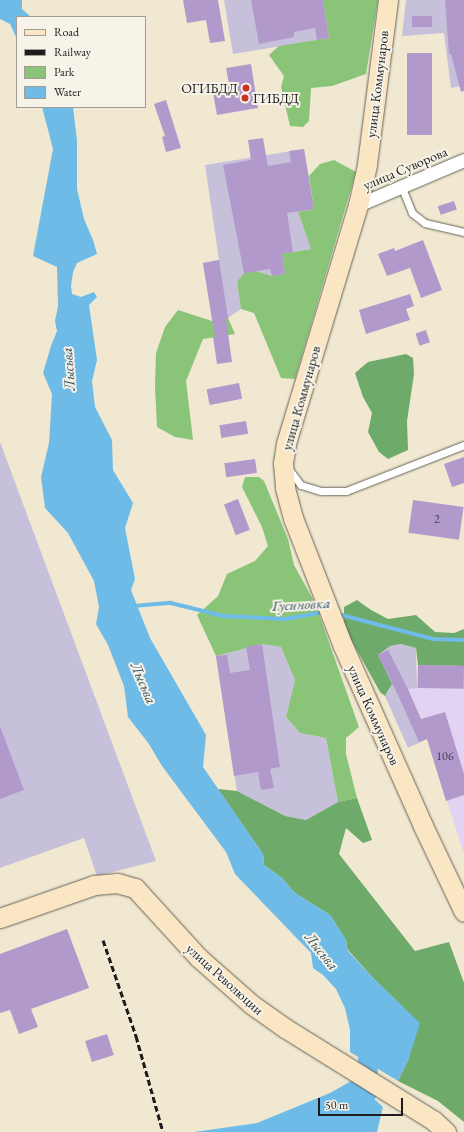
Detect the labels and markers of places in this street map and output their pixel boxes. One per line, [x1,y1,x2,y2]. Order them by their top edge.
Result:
place label: ОГИБДД [181,80,238,96]
marker: ОГИБДД [241,83,251,93]
place label: ГИБДД [253,90,299,106]
marker: ГИБДД [240,93,250,103]

